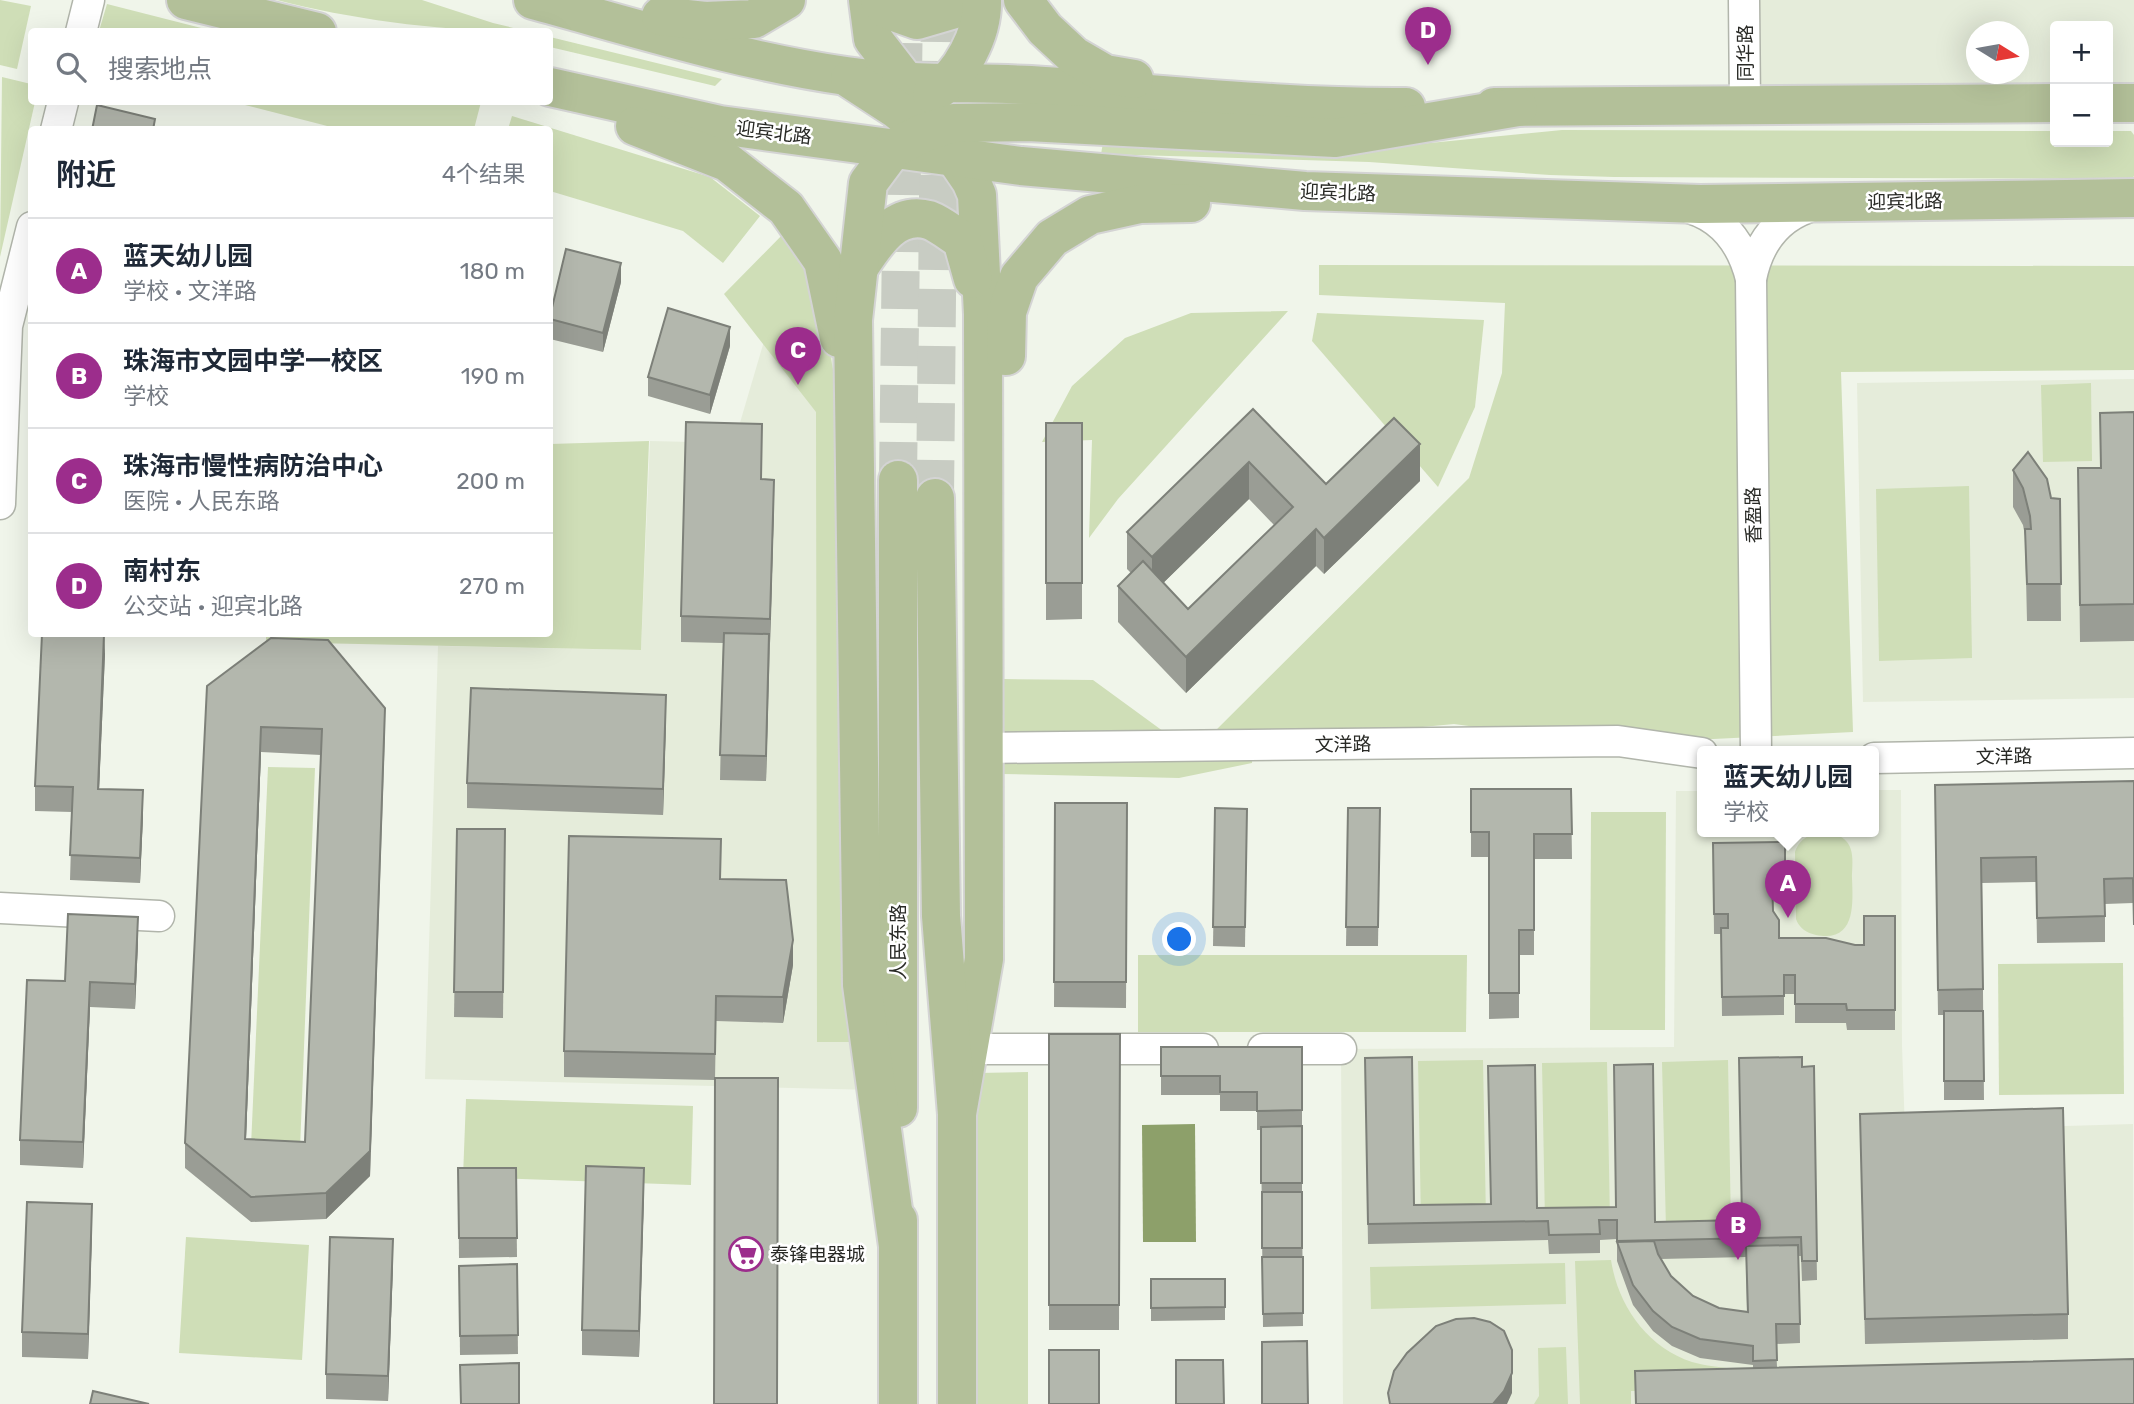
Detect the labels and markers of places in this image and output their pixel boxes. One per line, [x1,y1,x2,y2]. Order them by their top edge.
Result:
pin: D [1405,7,1451,65]
pin: C [775,327,821,385]
pin: A [1765,860,1811,918]
pin: B [1715,1202,1761,1260]
supermarket icon: 泰锋电器城 [727,1235,765,1273]
place label: 泰锋电器城 [770,1243,865,1266]

